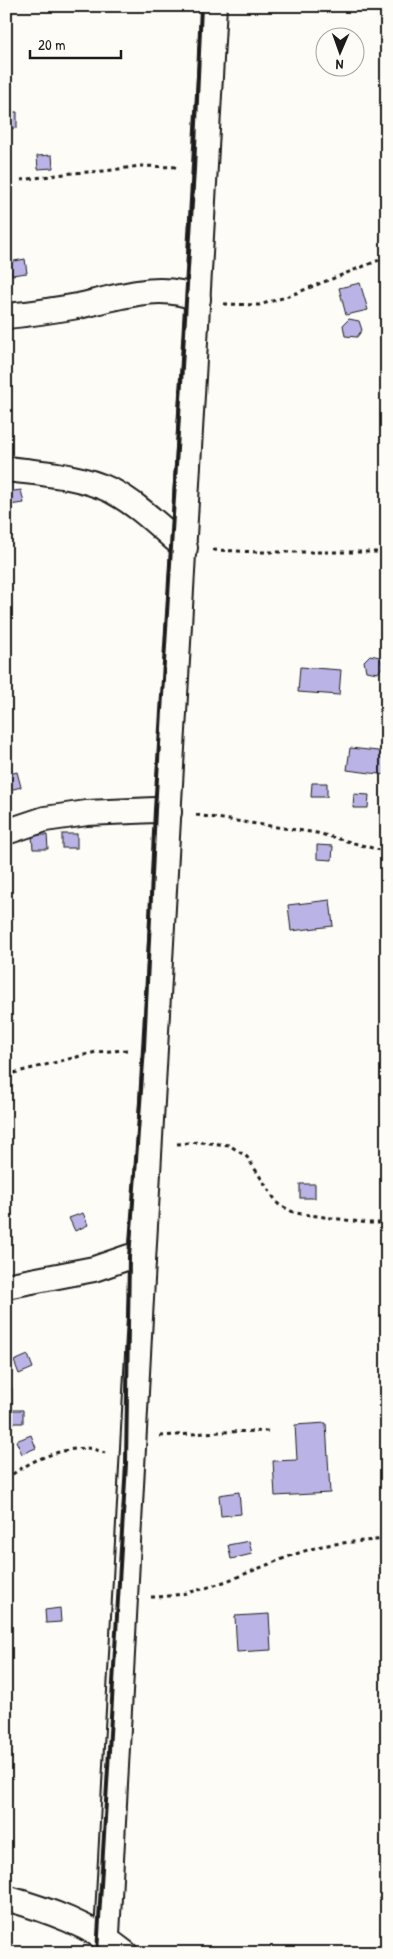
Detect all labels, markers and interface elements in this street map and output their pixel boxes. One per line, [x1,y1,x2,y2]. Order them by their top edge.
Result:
scale bar [30,28,121,60]
north arrow [316,28,366,78]
text: 20 m [38,34,65,55]
text: N [335,56,344,75]

